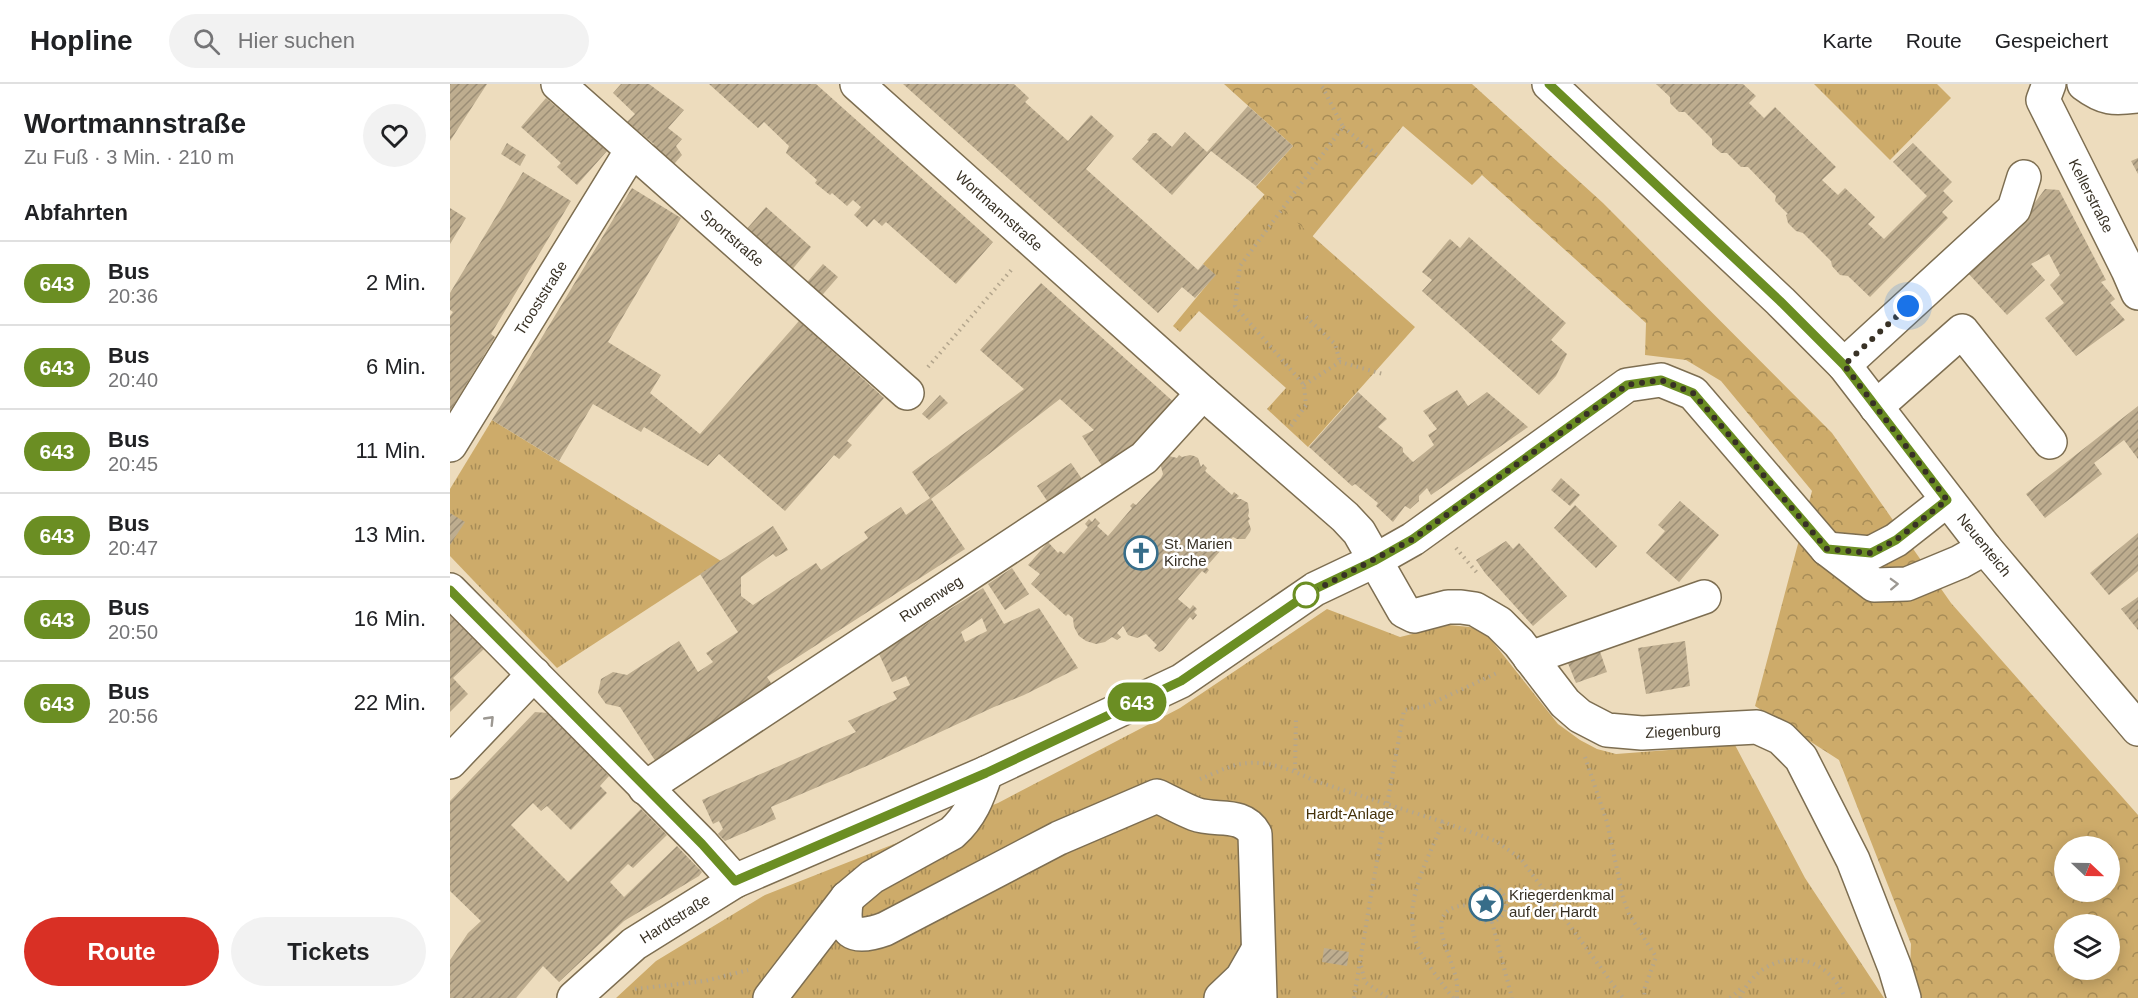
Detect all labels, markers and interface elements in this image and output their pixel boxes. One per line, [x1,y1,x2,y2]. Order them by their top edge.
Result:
search box [169,14,589,68]
text: Hopline [30,25,133,56]
icon: search [190,25,223,58]
text: Hier suchen [238,28,355,53]
text: Karte [1823,29,1873,52]
text: Route [1906,29,1962,52]
text: Gespeichert [1995,29,2108,52]
button: heart [363,104,426,167]
text: Wortmannstraße [24,108,246,139]
text: Zu Fuß · 3 Min. · 210 m [24,146,234,168]
street label: Kellerstraße [2066,156,2117,236]
street label: Wortmannstraße [952,167,1046,254]
text: Abfahrten [24,200,128,225]
street label: Sportstraße [697,205,767,270]
street label: Trooststraße [511,257,570,338]
text: Bus [108,259,150,284]
text: 2 Min. [366,270,426,295]
text: 643 [39,272,75,295]
text: 20:36 [108,285,158,307]
your location [1893,291,1923,321]
text: Bus [108,343,150,368]
text: 6 Min. [366,354,426,379]
text: 643 [39,356,75,379]
text: 20:40 [108,369,158,391]
text: Bus [108,427,150,452]
text: 11 Min. [355,438,426,463]
text: 643 [39,440,75,463]
text: 20:45 [108,453,158,475]
street label: Neuenteich [1954,510,2015,580]
text: Bus [108,511,150,536]
text: 13 Min. [354,522,426,547]
text: 643 [39,524,75,547]
church icon: St. Marien Kirche [1123,535,1159,571]
place label: St. Marien Kirche [1164,535,1232,569]
text: 20:47 [108,537,158,559]
street label: Runenweg [896,572,965,625]
one-way arrow [1889,578,1898,591]
unlabelled marker [1293,582,1319,608]
text: Bus [108,595,150,620]
text: 16 Min. [354,606,426,631]
text: 643 [39,608,75,631]
text: 20:50 [108,621,158,643]
text: Bus [108,679,150,704]
line badge: 643 [1102,682,1172,722]
text: 22 Min. [354,690,426,715]
text: 643 [1119,691,1155,714]
text: 643 [39,692,75,715]
text: 20:56 [108,705,158,727]
one-way arrow [483,717,494,728]
street label: Ziegenburg [1645,720,1721,741]
park label: Hardt-Anlage [1306,805,1394,822]
north arrow [2054,836,2120,902]
map controls [2054,836,2120,980]
place icon: Kriegerdenkmal auf der Hardt [1468,886,1504,922]
place label: Kriegerdenkmal auf der Hardt [1509,886,1614,920]
street label: Hardtstraße [637,890,713,947]
button: layers [2054,914,2120,980]
button: Route [24,917,219,986]
button: Tickets [231,917,426,986]

